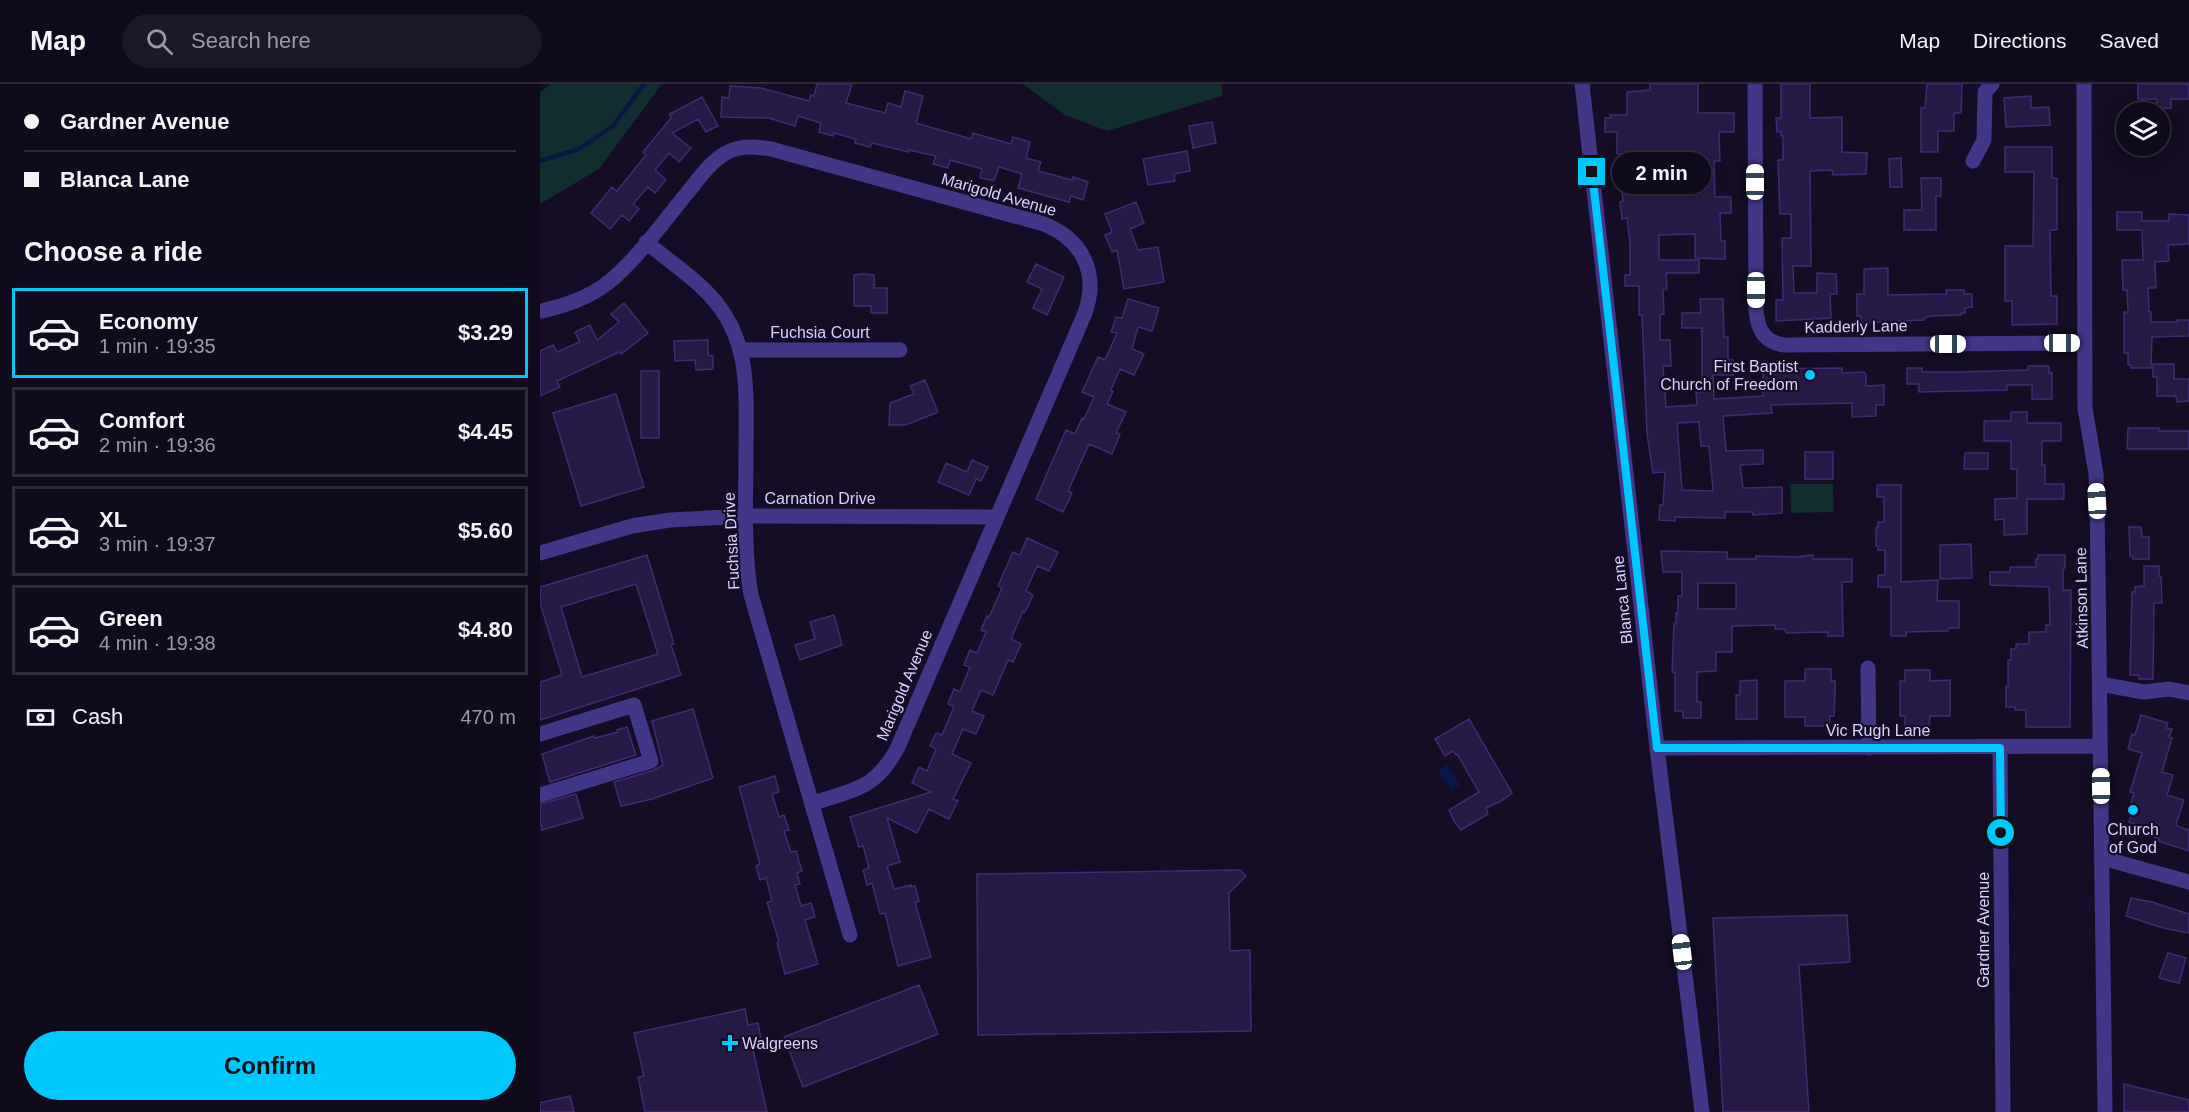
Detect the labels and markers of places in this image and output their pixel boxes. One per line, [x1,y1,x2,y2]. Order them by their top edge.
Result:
place label: First Baptist Church of Freedom [1660,358,1799,393]
marker: First Baptist Church of Freedom [1803,368,1817,382]
marker: Church of God [2126,803,2140,817]
place label: Church of God [2107,821,2159,856]
place label: Walgreens [742,1035,818,1052]
marker: Walgreens [723,1036,737,1050]

